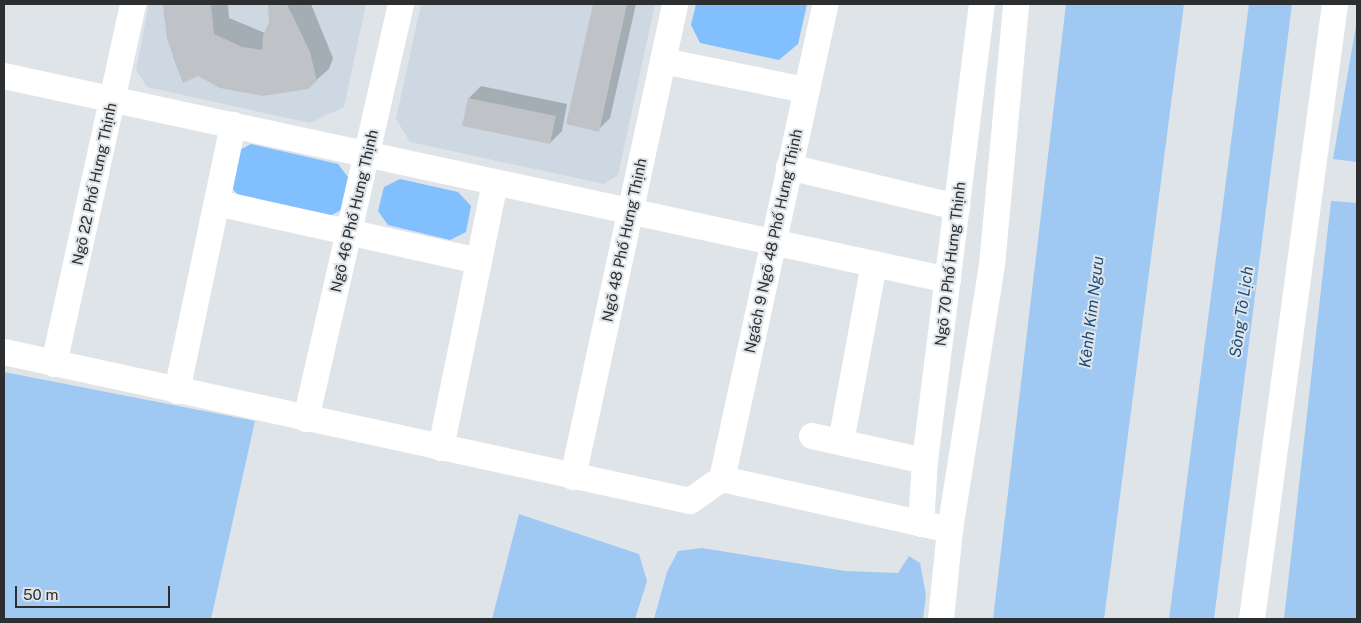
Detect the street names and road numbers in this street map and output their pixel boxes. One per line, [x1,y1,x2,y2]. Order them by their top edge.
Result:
street label: Ngõ 22 Phố Hưng Thịnh [68,101,120,267]
street label: Ngách 9 Ngõ 48 Phố Hưng Thịnh [740,127,806,355]
street label: Ngõ 46 Phố Hưng Thịnh [326,128,382,294]
street label: Ngõ 48 Phố Hưng Thịnh [598,156,650,324]
street label: Ngõ 70 Phố Hưng Thịnh [931,181,969,347]

